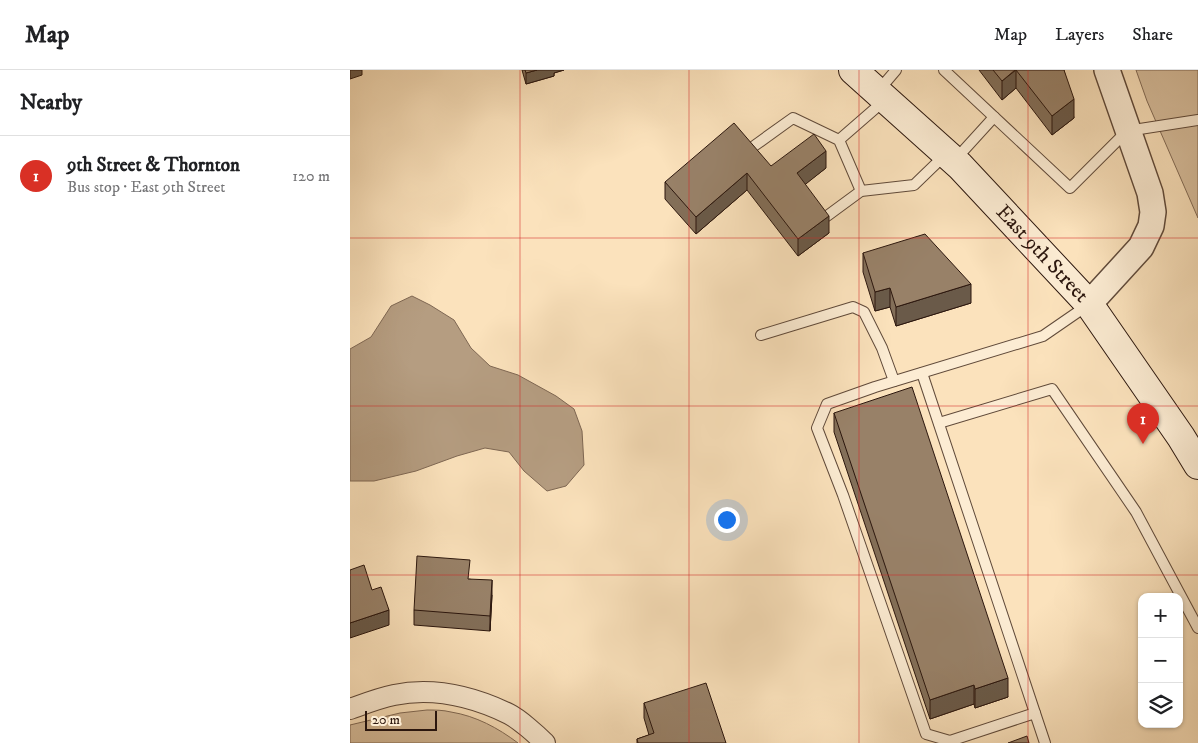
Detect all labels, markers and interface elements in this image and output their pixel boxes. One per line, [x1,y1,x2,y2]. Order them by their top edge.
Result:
text: Map [25,20,69,50]
text: Map [994,24,1027,46]
text: Layers [1055,24,1104,46]
text: Share [1132,24,1173,46]
text: Nearby [20,90,82,116]
text: 9th Street & Thornton [67,154,240,177]
text: 1 [33,166,39,186]
text: 120 m [292,166,330,186]
text: Bus stop · East 9th Street [67,177,225,197]
street label: East 9th Street [990,199,1094,308]
pin: 1 [1127,403,1159,444]
your location [714,507,740,533]
map controls [1138,593,1183,728]
button: + [1138,593,1183,638]
button: − [1138,638,1183,683]
button: layers [1138,683,1183,728]
scale bar [365,708,438,731]
text: 20 m [372,711,400,729]

